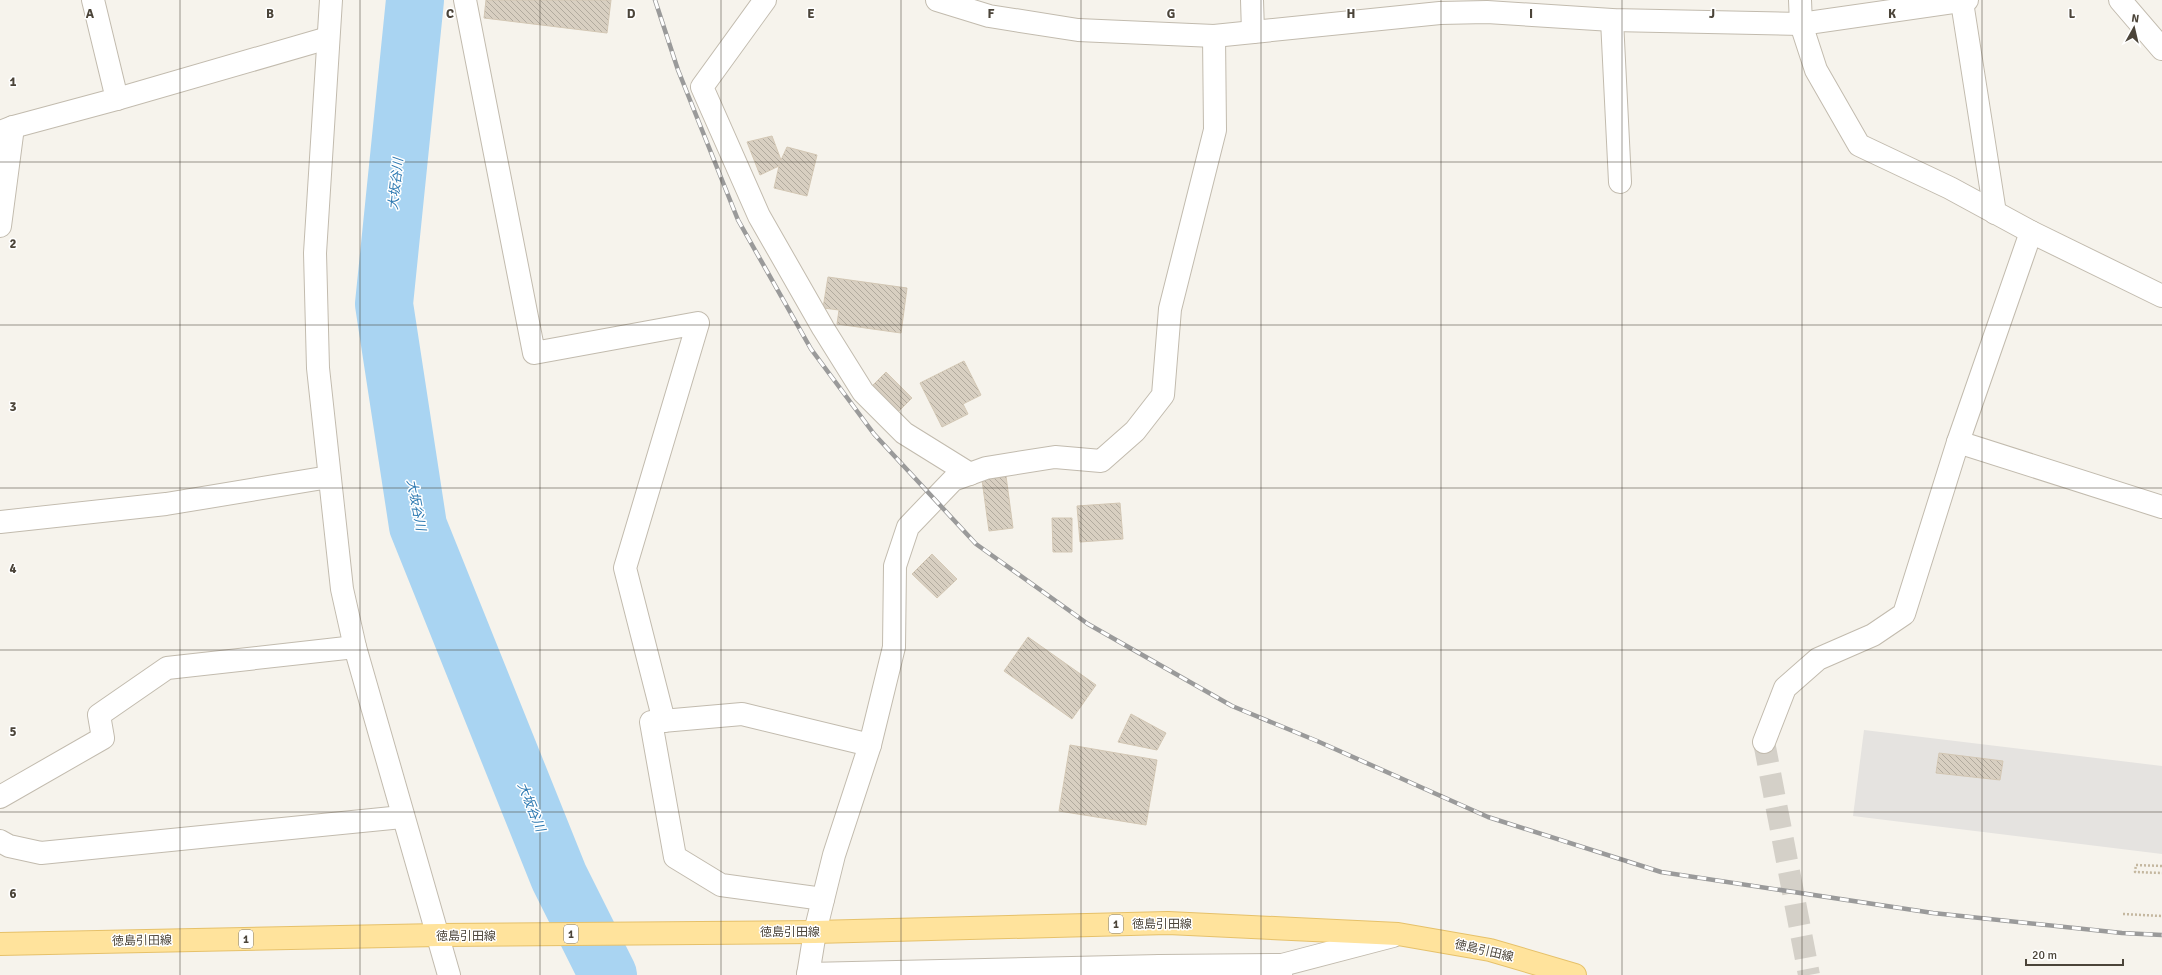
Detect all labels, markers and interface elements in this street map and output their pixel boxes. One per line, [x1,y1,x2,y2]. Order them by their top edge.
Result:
text: A [86,6,95,22]
text: B [266,6,274,22]
text: C [446,6,454,22]
text: D [627,6,636,22]
text: E [807,6,815,22]
text: F [988,6,995,22]
text: G [1167,6,1175,22]
text: H [1347,6,1355,22]
text: I [1529,6,1533,22]
text: J [1709,6,1715,22]
text: K [1888,6,1896,22]
text: L [2069,6,2076,22]
north arrow [2114,8,2154,48]
text: N [2131,12,2140,26]
text: 1 [9,74,17,90]
water label: 大坂谷川 [385,155,407,211]
text: 2 [9,236,17,252]
text: 3 [9,399,17,415]
water label: 大坂谷川 [403,478,429,534]
text: 4 [9,561,17,577]
text: 5 [9,724,17,740]
water label: 大坂谷川 [514,780,549,836]
text: 6 [9,886,17,902]
road number: 1 [1109,915,1123,933]
street label: 徳島引田線 [1132,917,1192,932]
road number: 1 [564,925,578,943]
street label: 徳島引田線 [760,925,820,940]
street label: 徳島引田線 [436,929,496,944]
road number: 1 [239,930,253,948]
street label: 徳島引田線 [112,933,172,949]
street label: 徳島引田線 [1453,937,1515,965]
scale bar [2026,941,2123,967]
text: 20 m [2032,948,2057,963]

